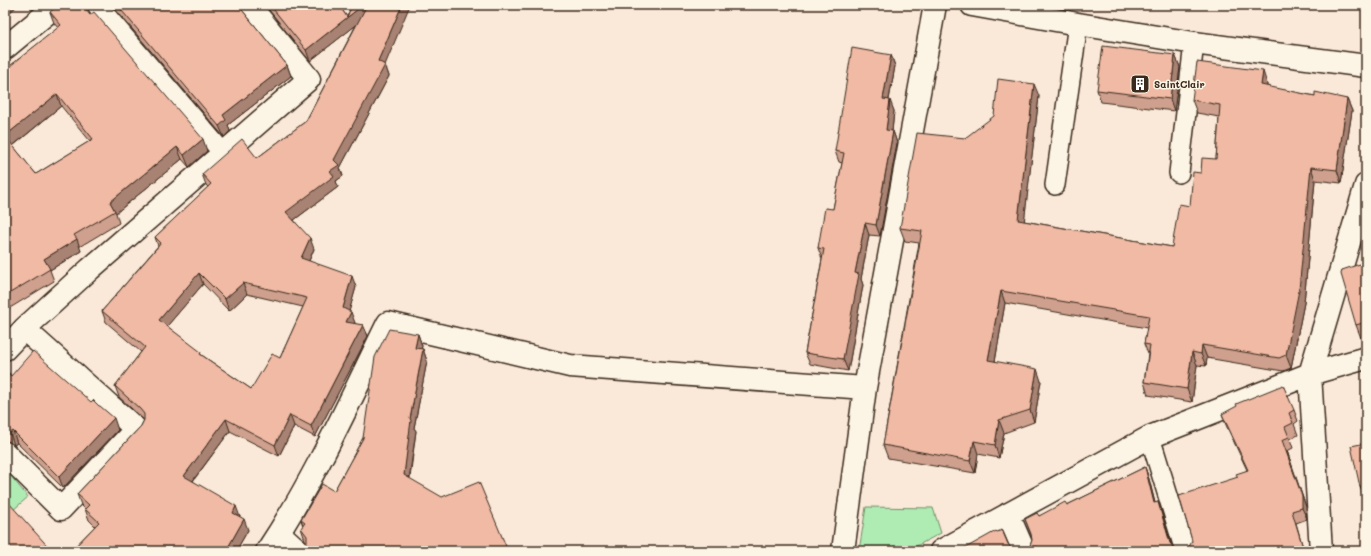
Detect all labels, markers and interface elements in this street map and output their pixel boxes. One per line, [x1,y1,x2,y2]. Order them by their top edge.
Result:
building icon: SaintClair [1129,73,1151,95]
place label: SaintClair [1154,77,1205,91]

